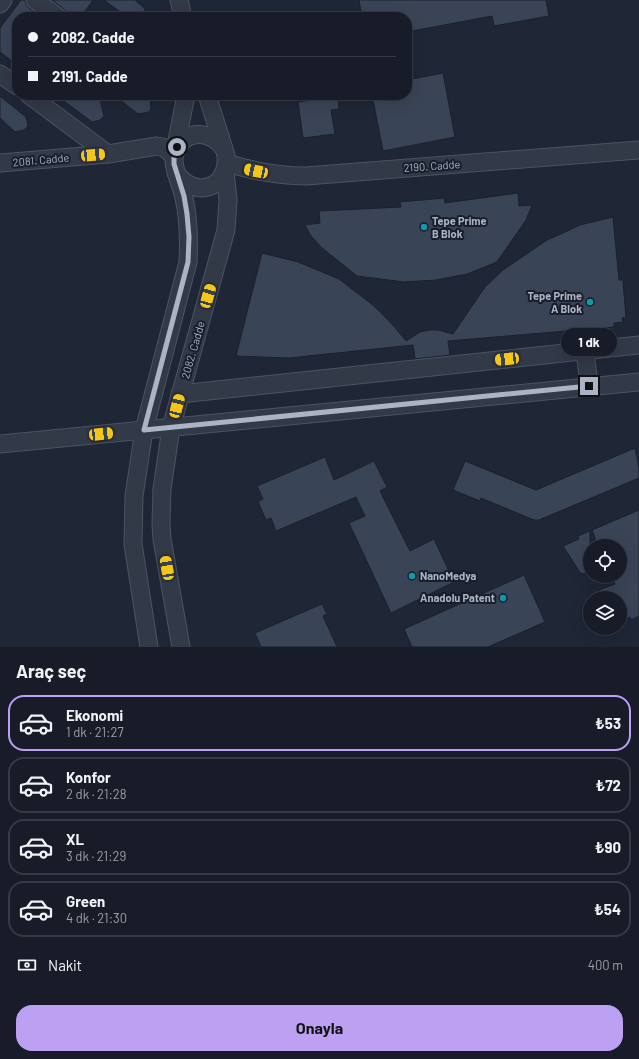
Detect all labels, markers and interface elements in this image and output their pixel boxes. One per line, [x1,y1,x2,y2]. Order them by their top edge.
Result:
text: 2082. Cadde [52,28,135,46]
text: 2191. Cadde [52,67,128,85]
route start [168,138,186,156]
car [81,148,105,162]
street label: 2081. Cadde [12,151,70,168]
street label: 2190. Cadde [403,157,461,174]
car [243,163,269,179]
place label: Tepe Prime B Blok [432,214,486,240]
marker: Tepe Prime B Blok [419,222,429,232]
car [199,283,217,309]
place label: Tepe Prime A Blok [528,289,582,315]
marker: Tepe Prime A Blok [585,297,595,307]
street label: 2082. Cadde [178,320,207,380]
callout: 1 dk [561,328,617,356]
text: 1 dk [578,334,600,350]
car [494,352,520,366]
route end [580,377,598,395]
car [168,393,186,419]
car [88,427,114,441]
map controls [583,539,627,635]
button: locate [583,539,627,583]
car [159,555,175,581]
place label: NanoMedya [420,569,477,582]
marker: NanoMedya [407,571,417,581]
place label: Anadolu Patent [420,591,495,604]
button: layers [583,591,627,635]
marker: Anadolu Patent [498,593,508,603]
text: Araç seç [16,660,86,682]
icon: car [18,705,54,741]
text: Ekonomi [66,706,123,724]
text: ₺53 [595,714,621,732]
text: 1 dk · 21:27 [66,724,124,740]
icon: car [18,767,54,803]
text: Konfor [66,768,111,786]
text: ₺72 [595,776,621,794]
text: 2 dk · 21:28 [66,786,127,802]
icon: car [18,829,54,865]
text: XL [66,830,84,848]
text: ₺90 [595,838,621,856]
text: 3 dk · 21:29 [66,848,126,864]
icon: car [18,891,54,927]
text: Green [66,892,105,910]
text: ₺54 [594,900,621,918]
text: 4 dk · 21:30 [66,910,127,926]
icon: cash [16,954,38,976]
text: Nakit [48,956,82,974]
text: 400 m [588,957,623,973]
button: Onayla [16,1005,623,1051]

